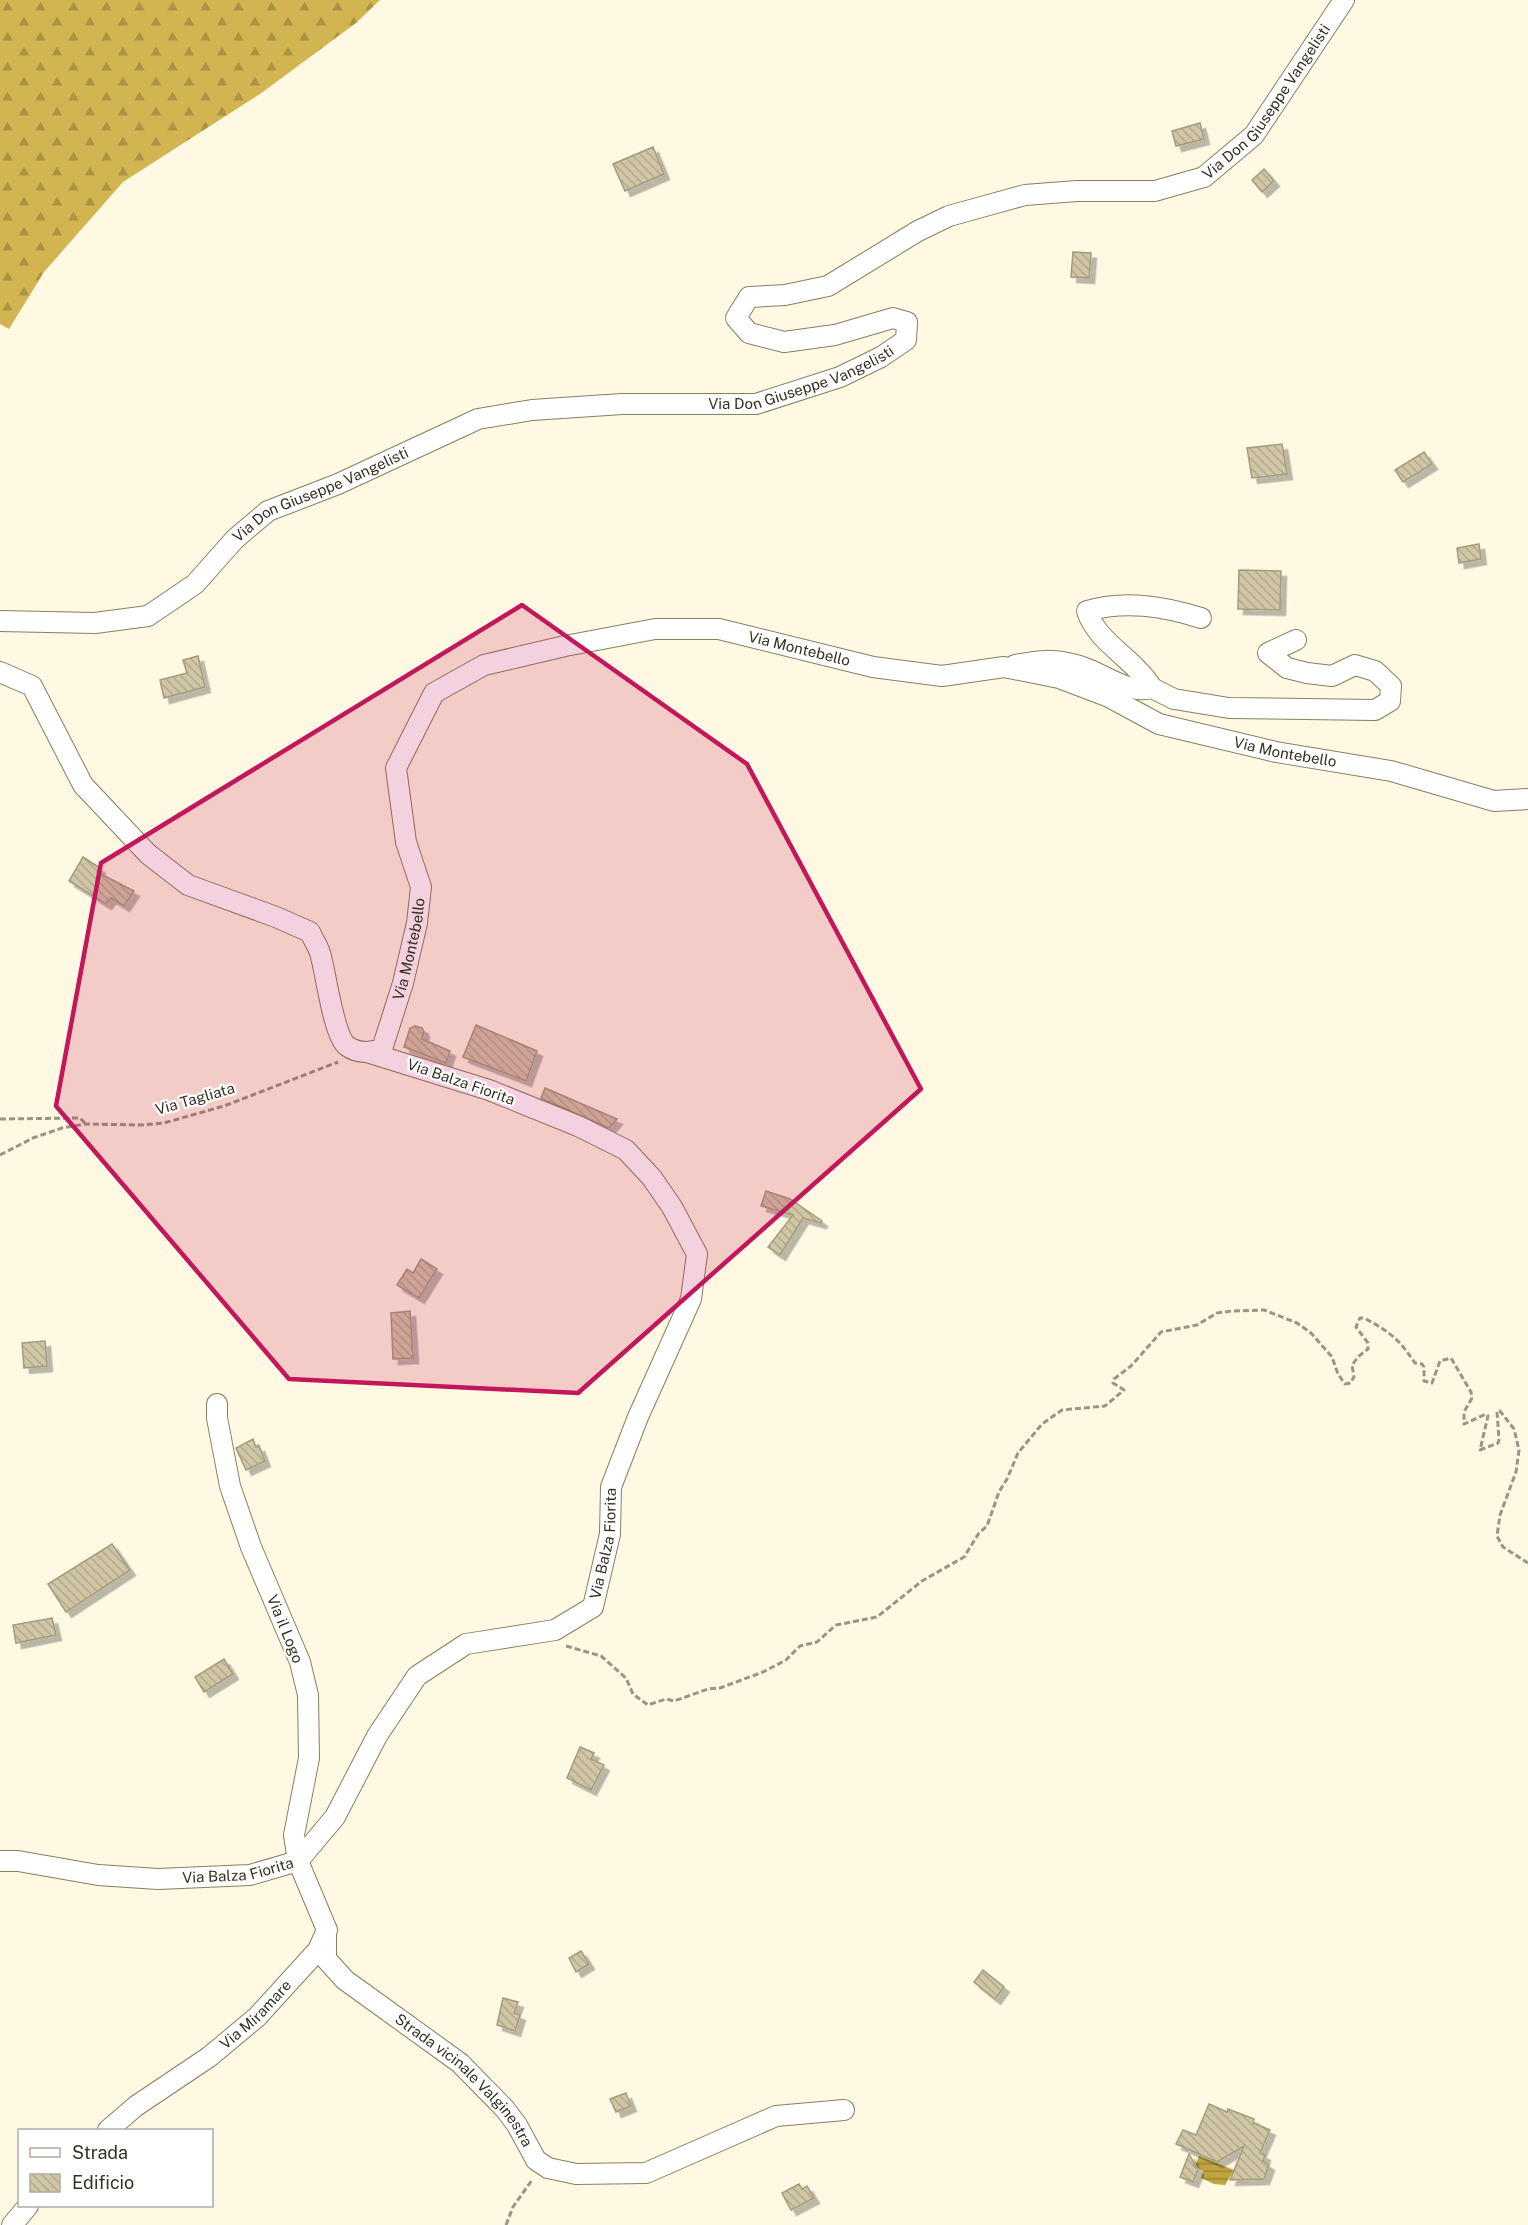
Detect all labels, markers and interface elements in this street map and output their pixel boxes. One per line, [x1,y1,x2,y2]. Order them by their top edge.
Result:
street label: Via Don Giuseppe Vangelisti [1199,21,1333,182]
street label: Via Don Giuseppe Vangelisti [708,342,897,413]
street label: Via Don Giuseppe Vangelisti [229,444,411,545]
street label: Via Montebello [747,628,852,669]
street label: Via Montebello [1232,733,1338,770]
street label: Via Montebello [389,897,428,1002]
street label: Via Balza Fiorita [405,1055,517,1108]
street label: Via Tagliata [153,1079,236,1118]
street label: Via Balza Fiorita [586,1488,619,1601]
street label: Via il Logo [264,1592,307,1665]
street label: Via Balza Fiorita [182,1854,295,1886]
street label: Via Miramare [216,1976,294,2052]
street label: Strada vicinale Valginestra [392,2010,536,2150]
legend [18,2129,213,2207]
text: Strada [72,2142,128,2163]
text: Edificio [72,2172,134,2193]

